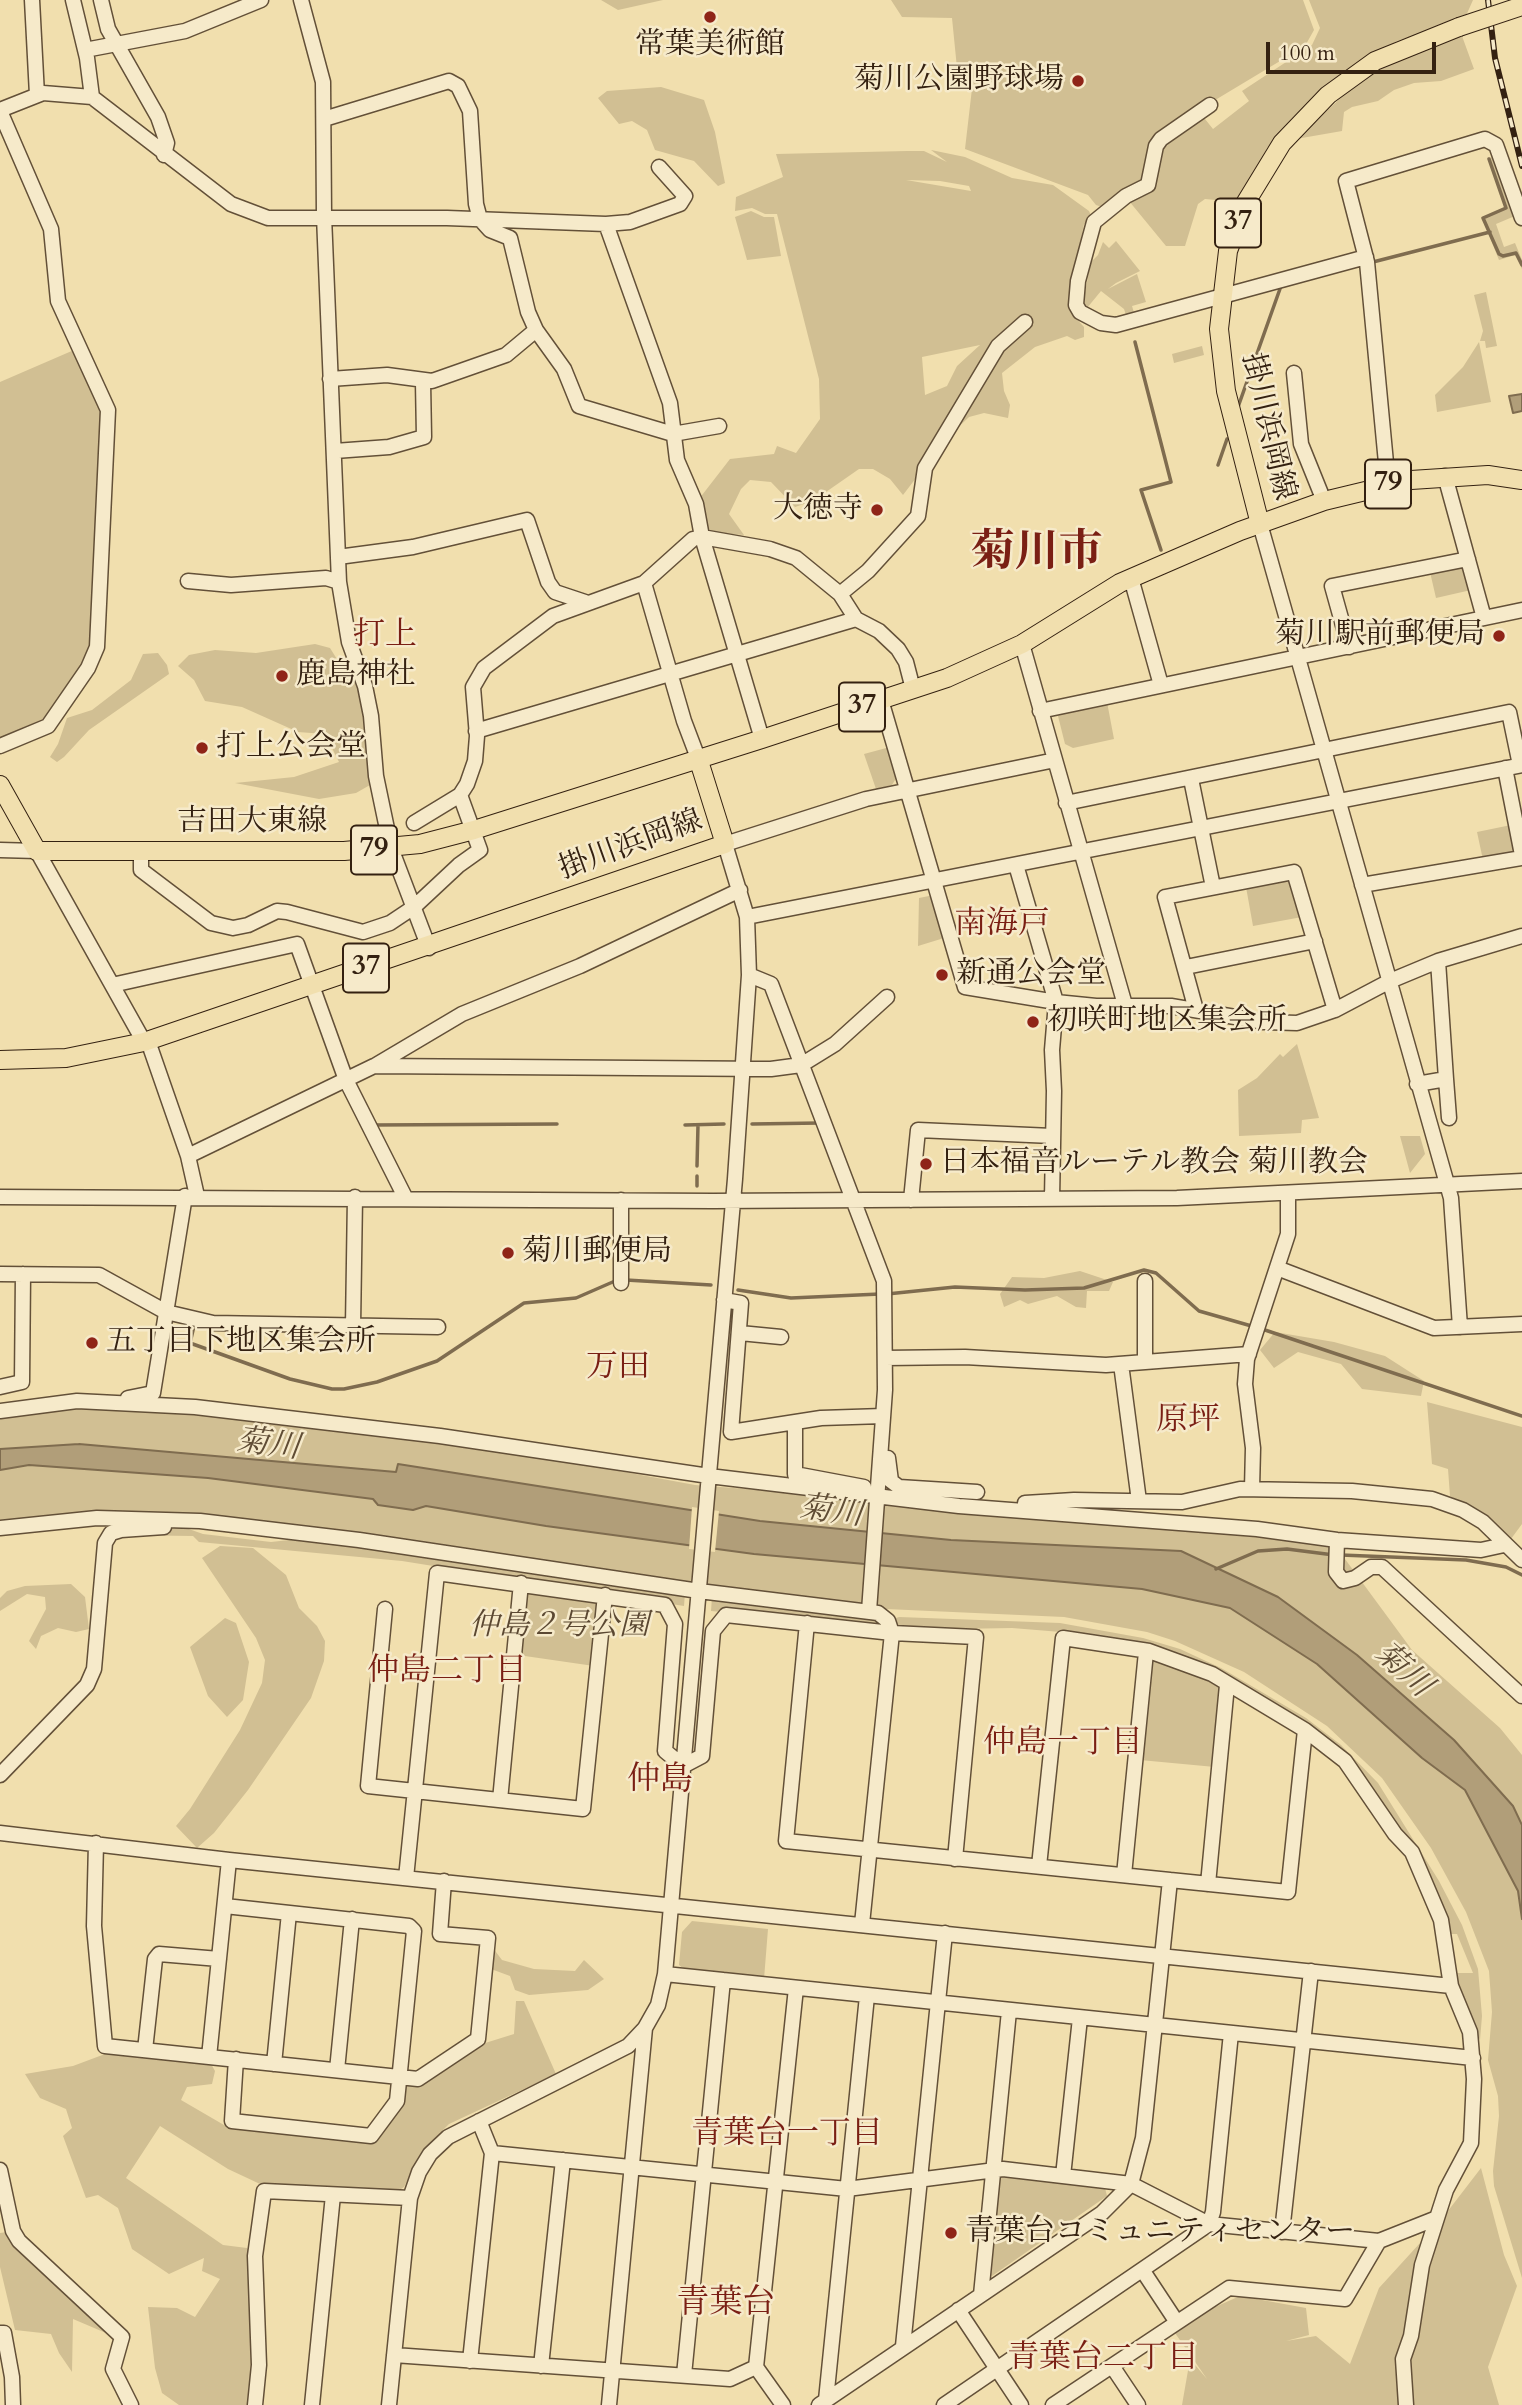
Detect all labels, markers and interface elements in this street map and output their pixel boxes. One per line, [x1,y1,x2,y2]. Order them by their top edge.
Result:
marker: 常葉美術館 [702,9,718,25]
place label: 常葉美術館 [635,28,785,64]
scale bar [1270,28,1440,72]
text: 100 m [1279,39,1335,68]
place label: 菊川公園野球場 [854,63,1064,99]
marker: 菊川公園野球場 [1070,73,1086,89]
road number: 37 [1215,198,1261,248]
street label: 掛川浜岡線 [1233,350,1301,504]
road number: 79 [1365,460,1411,508]
place label: 大徳寺 [773,492,863,528]
marker: 大徳寺 [869,502,885,518]
district label: 菊川市 [971,529,1103,581]
district label: 打上 [353,618,417,656]
place label: 菊川駅前郵便局 [1275,618,1485,654]
marker: 菊川駅前郵便局 [1491,628,1507,644]
place label: 鹿島神社 [296,658,416,694]
marker: 鹿島神社 [274,668,290,684]
road number: 37 [839,682,885,732]
place label: 打上公会堂 [216,730,366,766]
marker: 打上公会堂 [194,740,210,756]
street label: 掛川浜岡線 [554,803,708,889]
street label: 吉田大東線 [177,805,327,841]
road number: 79 [351,826,397,874]
district label: 南海戸 [954,907,1050,945]
road number: 37 [343,944,389,992]
place label: 新通公会堂 [956,957,1106,993]
marker: 新通公会堂 [934,967,950,983]
place label: 初咲町地区集会所 [1047,1004,1287,1040]
marker: 初咲町地区集会所 [1025,1014,1041,1030]
place label: 日本福音ルーテル教会 菊川教会 [940,1146,1368,1182]
marker: 日本福音ルーテル教会 菊川教会 [918,1156,934,1172]
place label: 菊川郵便局 [522,1235,672,1271]
marker: 菊川郵便局 [500,1245,516,1261]
place label: 五丁目下地区集会所 [106,1325,376,1361]
marker: 五丁目下地区集会所 [84,1335,100,1351]
district label: 万田 [586,1350,650,1388]
district label: 原坪 [1156,1403,1220,1441]
water label: 菊川 [234,1423,302,1469]
water label: 菊川 [797,1490,865,1536]
park label: 仲島２号公園 [469,1609,649,1645]
water label: 菊川 [1365,1635,1439,1707]
district label: 仲島二丁目 [367,1654,527,1692]
district label: 仲島一丁目 [983,1726,1143,1764]
district label: 仲島 [627,1761,693,1801]
district label: 青葉台一丁目 [691,2117,883,2155]
place label: 青葉台コミュニティセンター [965,2215,1355,2251]
marker: 青葉台コミュニティセンター [943,2225,959,2241]
district label: 青葉台 [677,2284,775,2324]
district label: 青葉台二丁目 [1007,2341,1199,2379]

